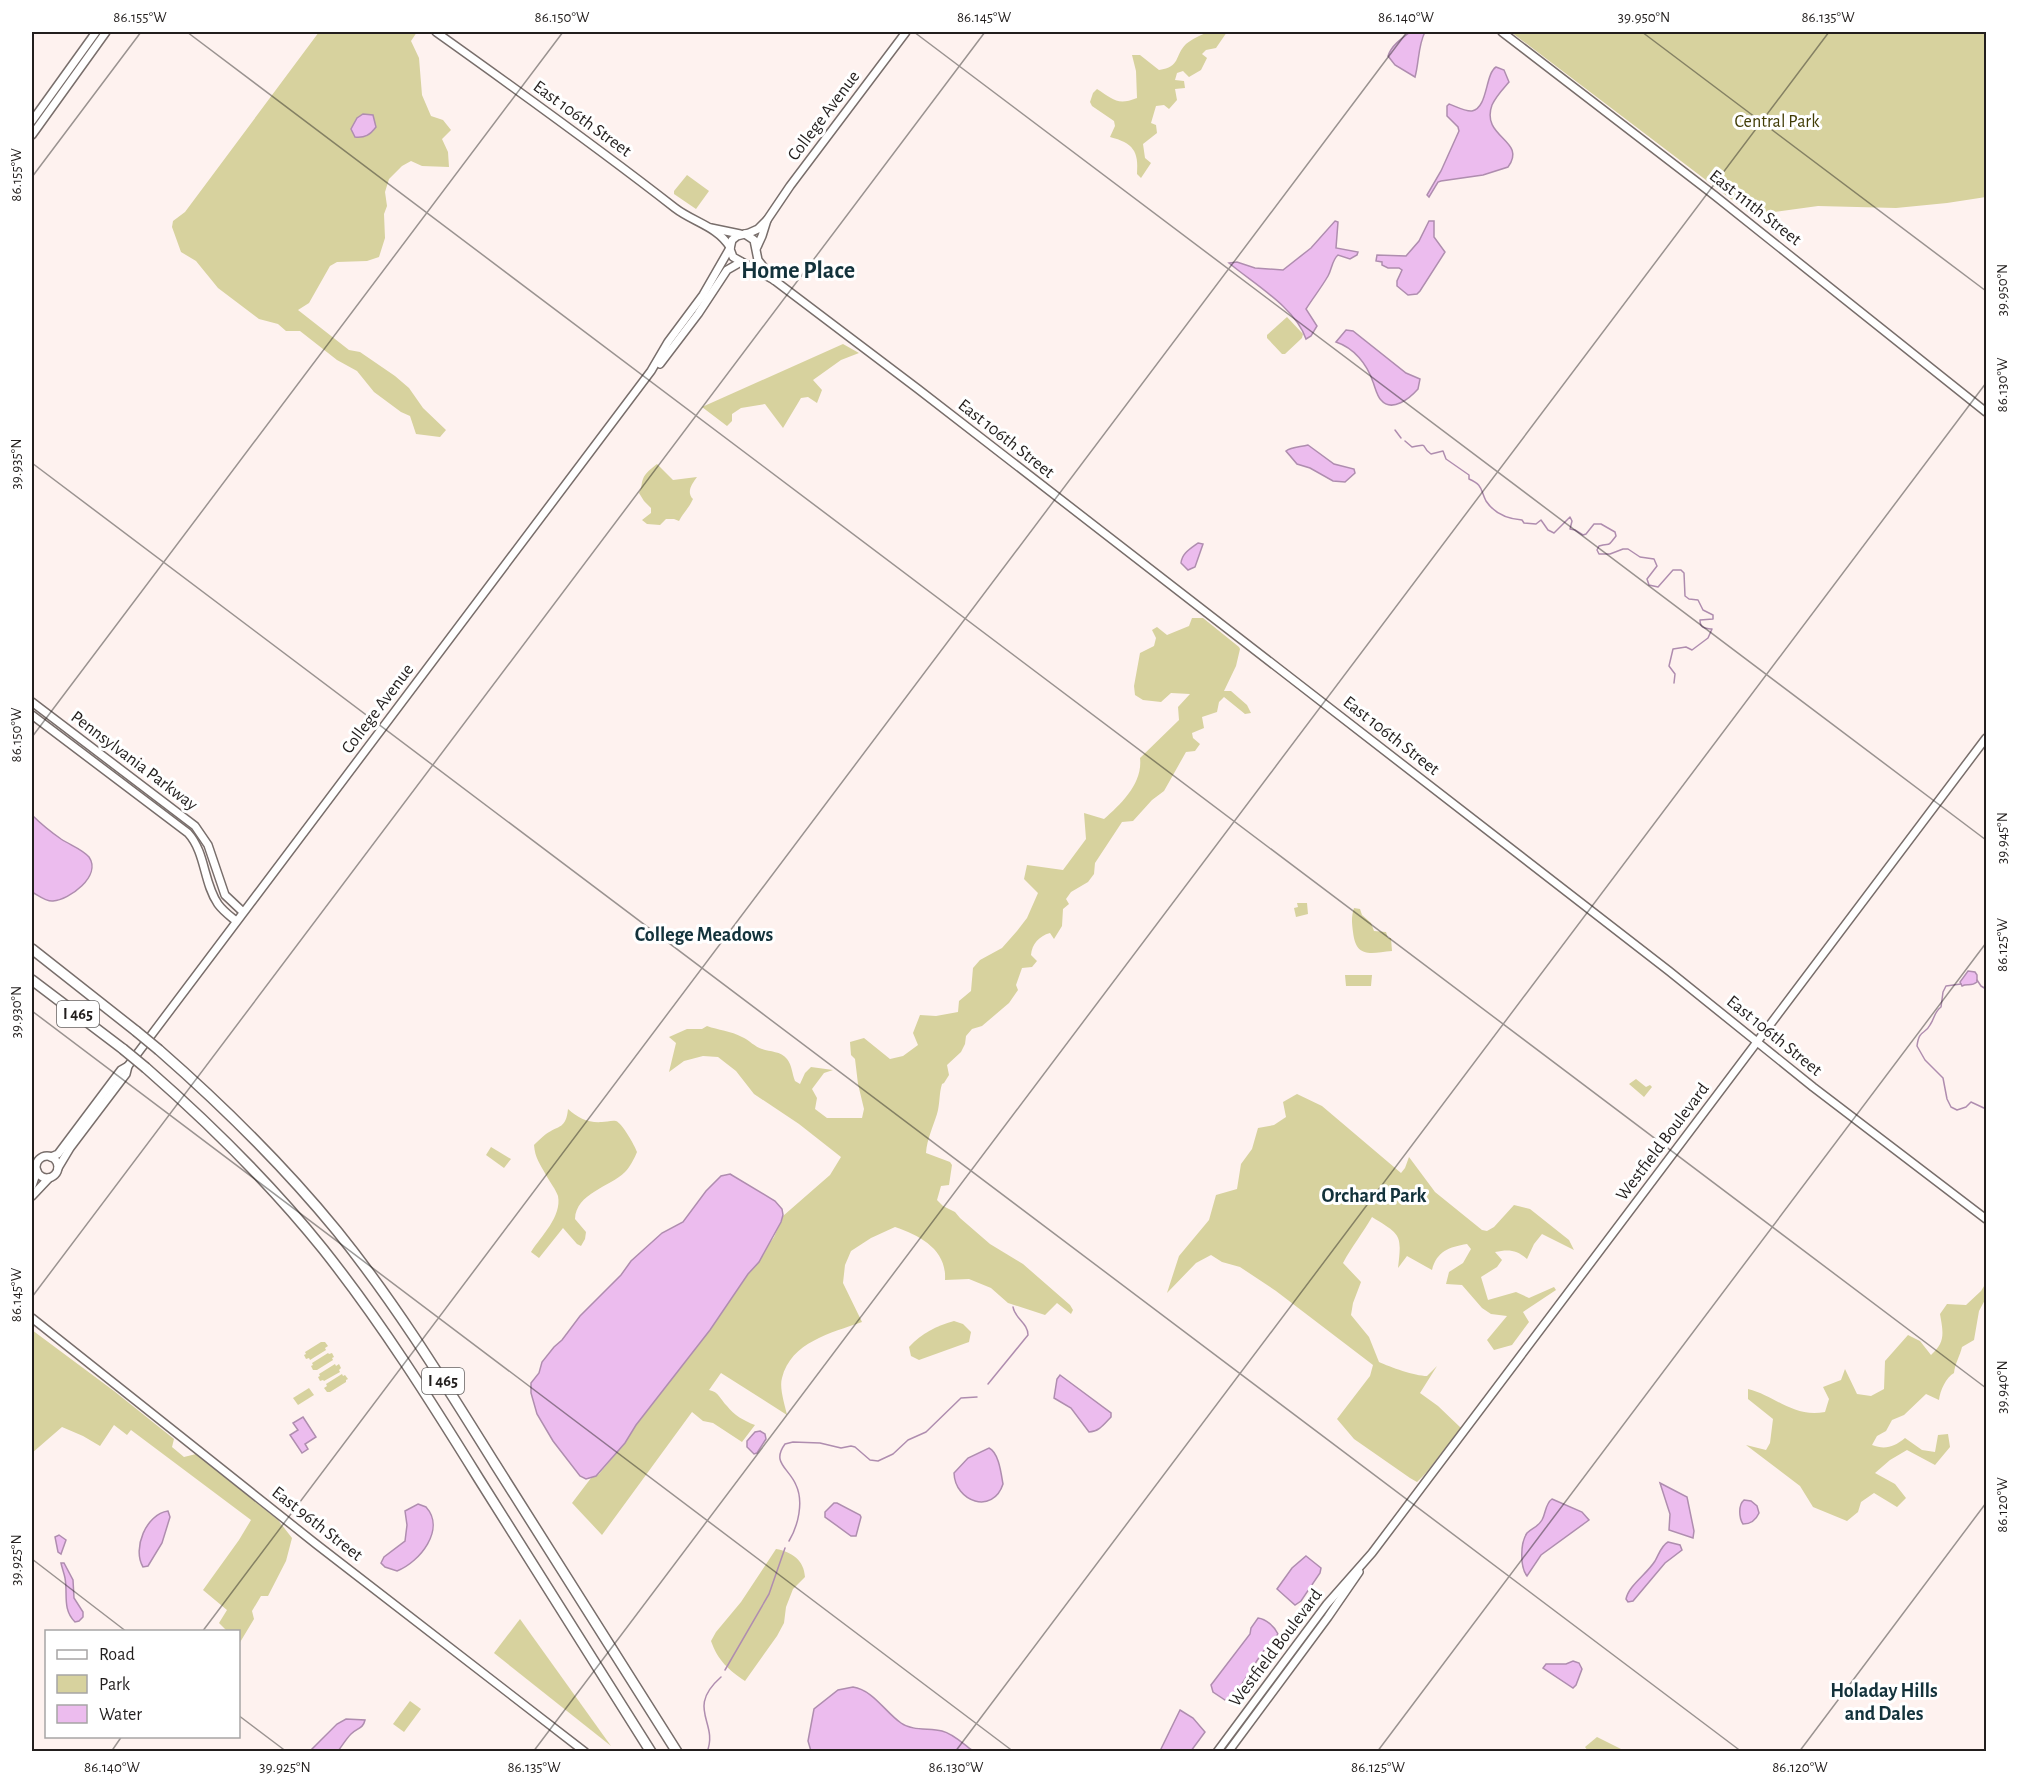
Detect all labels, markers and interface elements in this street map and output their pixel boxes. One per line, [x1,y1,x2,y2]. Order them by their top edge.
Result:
text: 86.155°W [113,10,167,25]
text: 86.150°W [535,10,590,25]
text: 86.145°W [957,10,1012,25]
text: 86.140°W [1378,10,1435,25]
text: 39.950°N [1618,10,1670,25]
text: 86.135°W [1801,10,1855,25]
street label: College Avenue [785,68,863,164]
street label: East 106th Street [530,77,635,161]
park label: Central Park [1735,113,1820,131]
text: 86.155°W [9,148,24,202]
street label: East 111th Street [1706,167,1804,249]
district label: Home Place [741,259,855,283]
text: 39.950°N [1995,264,2010,316]
text: 86.130°W [1995,357,2010,412]
street label: East 106th Street [955,396,1058,482]
text: 39.935°N [9,439,24,489]
street label: College Avenue [339,661,417,757]
street label: East 106th Street [1340,693,1443,779]
text: 86.150°W [9,707,24,762]
street label: Pennsylvania Parkway [67,708,201,814]
text: 39.945°N [1995,812,2010,864]
text: 86.125°W [1995,917,2010,972]
district label: College Meadows [635,925,774,945]
text: 39.930°N [9,986,24,1038]
street label: East 106th Street [1723,992,1825,1080]
road number: I 465 [57,1001,99,1027]
street label: Westfield Boulevard [1613,1080,1713,1204]
district label: Orchard Park [1322,1186,1426,1206]
text: 86.145°W [9,1267,24,1322]
text: 39.940°N [1995,1360,2010,1414]
road number: I 465 [422,1368,464,1394]
text: 86.120°W [1995,1477,2010,1533]
street label: East 96th Street [268,1483,366,1565]
text: 39.925°N [9,1534,24,1586]
street label: Westfield Boulevard [1226,1586,1326,1710]
legend [45,1630,240,1738]
text: Road [99,1646,135,1664]
text: Park [99,1676,131,1694]
district label: Holaday Hills and Dales [1830,1681,1938,1724]
text: Water [99,1706,142,1724]
text: 86.140°W [84,1760,141,1775]
text: 39.925°N [259,1760,311,1775]
text: 86.135°W [507,1760,561,1775]
text: 86.130°W [929,1760,984,1775]
text: 86.125°W [1351,1760,1406,1775]
text: 86.120°W [1772,1760,1828,1775]

